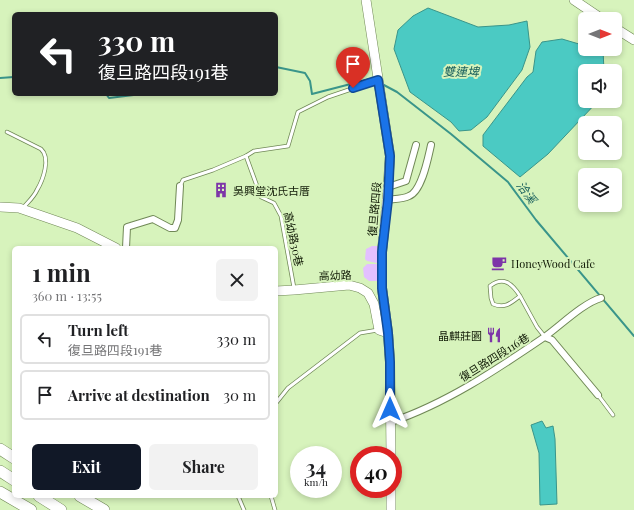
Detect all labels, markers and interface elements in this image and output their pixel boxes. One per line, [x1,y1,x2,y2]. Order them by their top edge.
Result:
north arrow [578,12,622,56]
map controls [578,12,622,212]
text: 330 m [98,22,175,59]
icon: left [32,28,84,80]
pin [336,47,370,88]
icon: arrive [342,53,364,75]
text: 復旦路四段191巷 [98,60,228,84]
water label: 雙連埤 [443,63,481,79]
button: sound [578,64,622,108]
button: search [578,116,622,160]
button: layers [578,168,622,212]
water label: 洽溪 [513,178,542,208]
building icon: 吳興堂沈氏古厝 [212,181,230,199]
street label: 復旦路四段 [364,181,384,237]
place label: 吳興堂沈氏古厝 [233,183,310,198]
street label: 高幼路30巷 [281,210,307,268]
cafe icon: HoneyWood Cafe [490,254,508,272]
text: 1 min [32,256,91,288]
place label: HoneyWood Cafe [511,256,596,271]
button: close [216,259,258,301]
street label: 高幼路 [318,267,352,283]
text: 360 m · 13:55 [32,287,102,304]
text: Turn left [68,320,129,340]
restaurant icon: 晶麒莊園 [485,326,503,344]
icon: left [34,328,56,350]
place label: 晶麒莊園 [438,328,482,343]
text: 330 m [216,329,256,349]
street label: 復旦路四段116巷 [456,329,532,385]
text: 復旦路四段191巷 [68,341,162,358]
icon: arrive [34,384,56,406]
text: Arrive at destination [68,385,210,405]
text: 30 m [223,385,256,405]
position arrow [369,388,411,430]
button: Exit [32,444,141,490]
button: Share [149,444,258,490]
speed limit sign: 40 [350,446,402,498]
text: 34 [306,453,326,480]
text: km/h [304,475,328,489]

